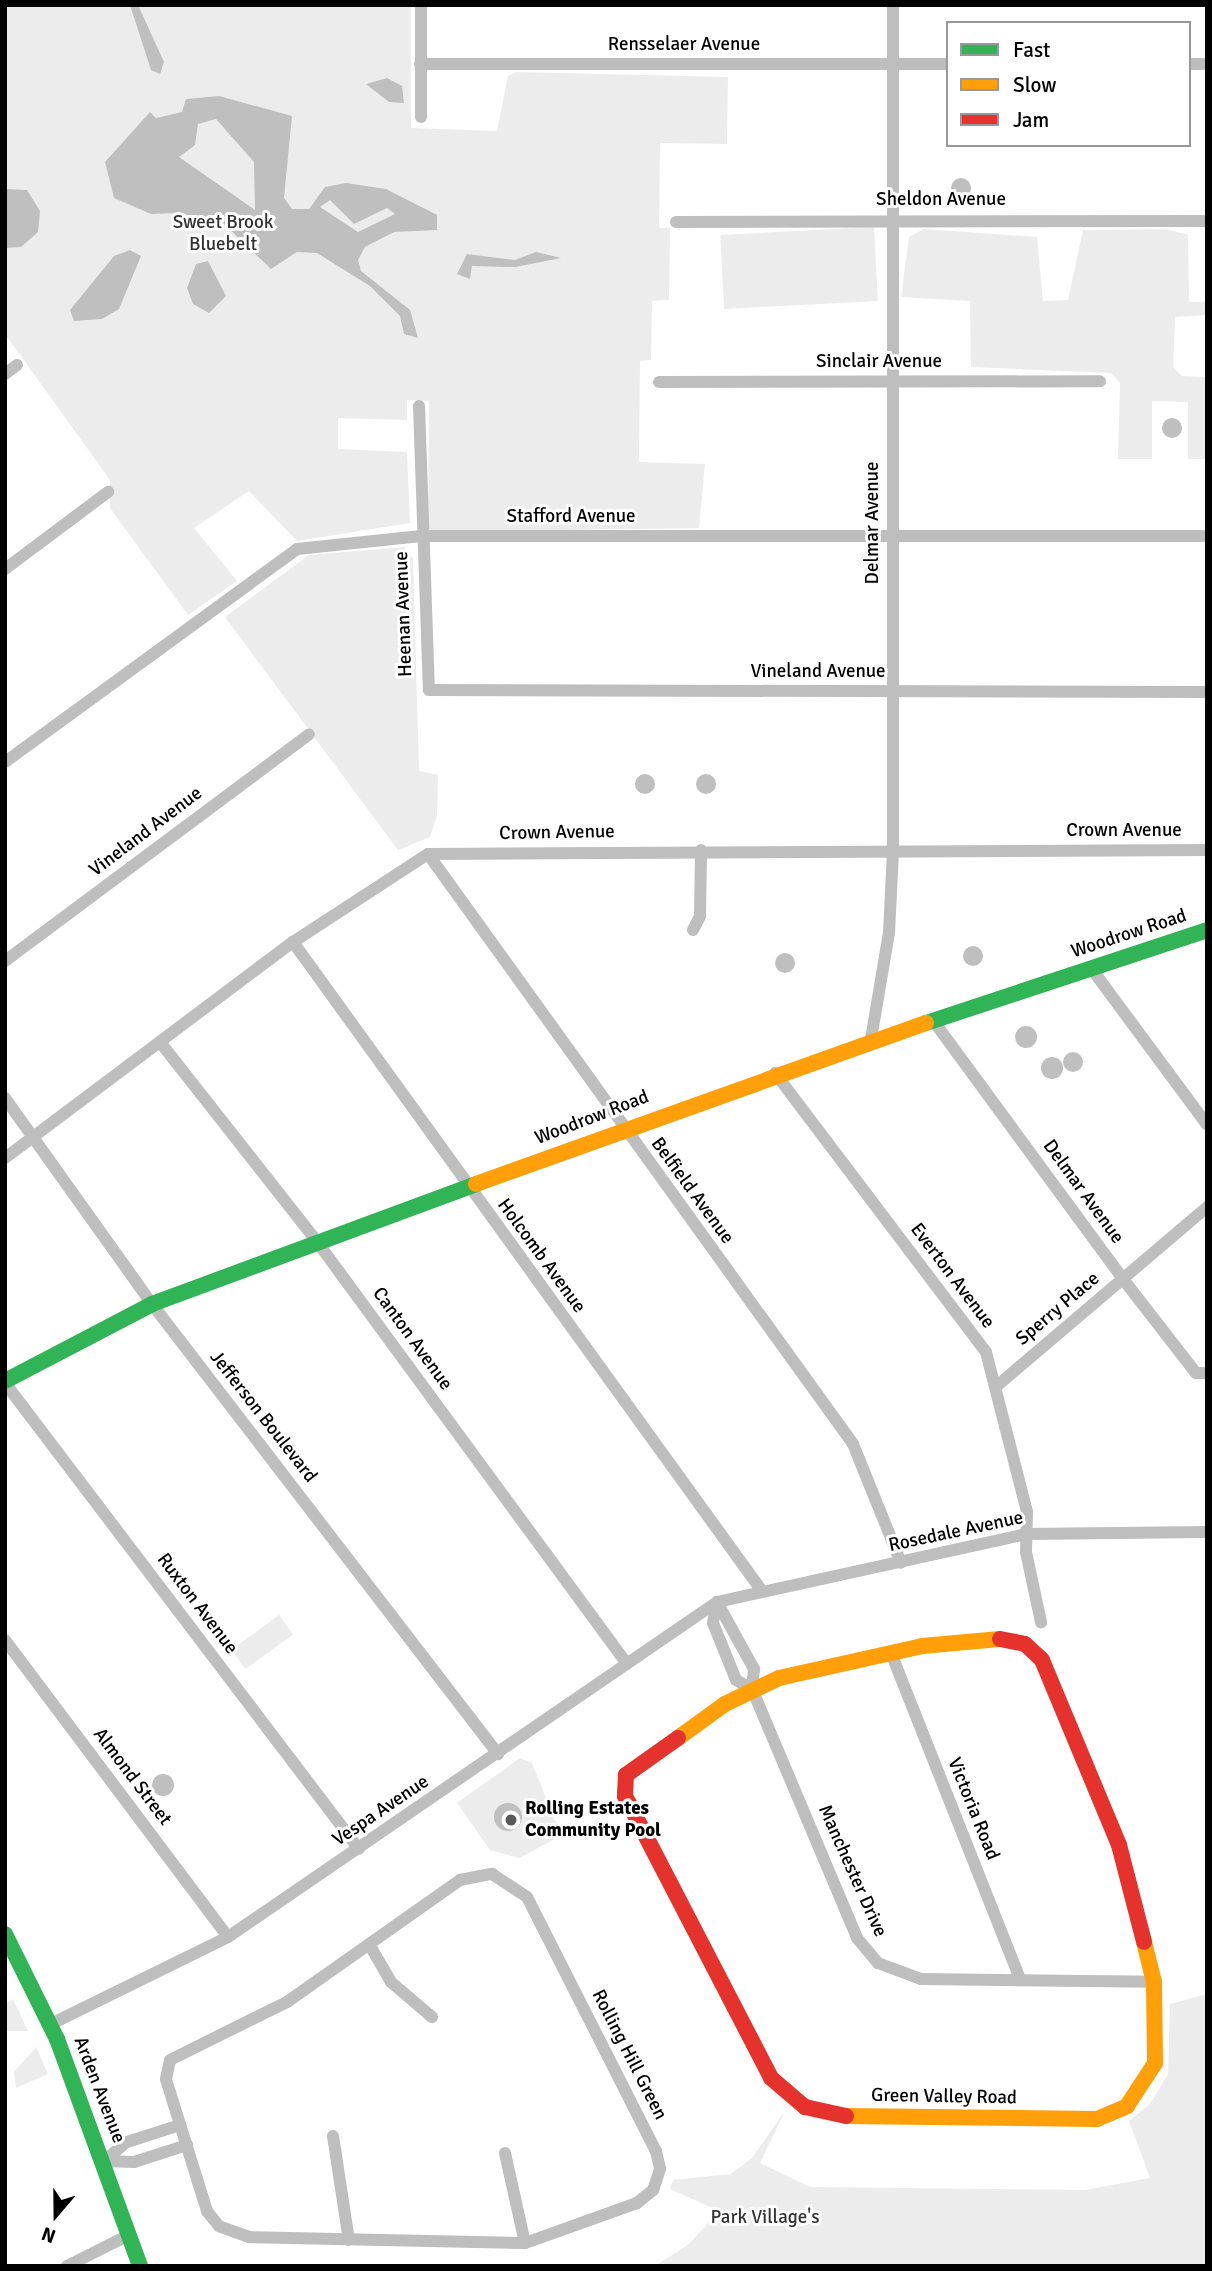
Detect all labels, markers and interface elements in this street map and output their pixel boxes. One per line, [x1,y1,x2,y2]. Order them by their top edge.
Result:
legend [946,21,1191,147]
street label: Rensselaer Avenue [608,34,760,56]
text: Fast [1013,37,1050,63]
text: Slow [1013,72,1057,98]
text: Jam [1013,107,1049,133]
street label: Sheldon Avenue [876,189,1006,211]
park label: Sweet Brook Bluebelt [173,212,273,256]
street label: Sinclair Avenue [816,351,942,373]
street label: Delmar Avenue [862,462,884,584]
street label: Stafford Avenue [506,506,636,528]
street label: Heenan Avenue [390,551,418,677]
street label: Vineland Avenue [750,661,886,683]
street label: Vineland Avenue [85,782,207,882]
street label: Crown Avenue [1066,820,1182,842]
street label: Crown Avenue [499,821,615,845]
street label: Woodrow Road [1068,905,1190,963]
street label: Woodrow Road [532,1086,652,1150]
street label: Belfield Avenue [646,1133,738,1249]
street label: Delmar Avenue [1038,1136,1128,1248]
street label: Holcomb Avenue [492,1194,590,1318]
street label: Everton Avenue [905,1219,999,1333]
street label: Sperry Place [1012,1267,1104,1351]
street label: Canton Avenue [367,1283,457,1395]
street label: Jefferson Boulevard [205,1347,321,1487]
street label: Rosedale Avenue [887,1507,1025,1557]
street label: Ruxton Avenue [152,1549,242,1659]
street label: Almond Street [88,1724,176,1830]
street label: Victoria Road [942,1755,1004,1863]
street label: Vespa Avenue [329,1770,433,1852]
place label: Rolling Estates Community Pool [525,1798,661,1842]
street label: Manchester Drive [813,1801,891,1941]
marker: Rolling Estates Community Pool [503,1812,519,1828]
street label: Rolling Hill Green [586,1986,672,2124]
street label: Arden Avenue [68,2034,130,2146]
street label: Green Valley Road [871,2084,1017,2110]
north arrow [21,2180,91,2250]
park label: Park Village's [710,2207,820,2229]
text: N [39,2221,59,2248]

